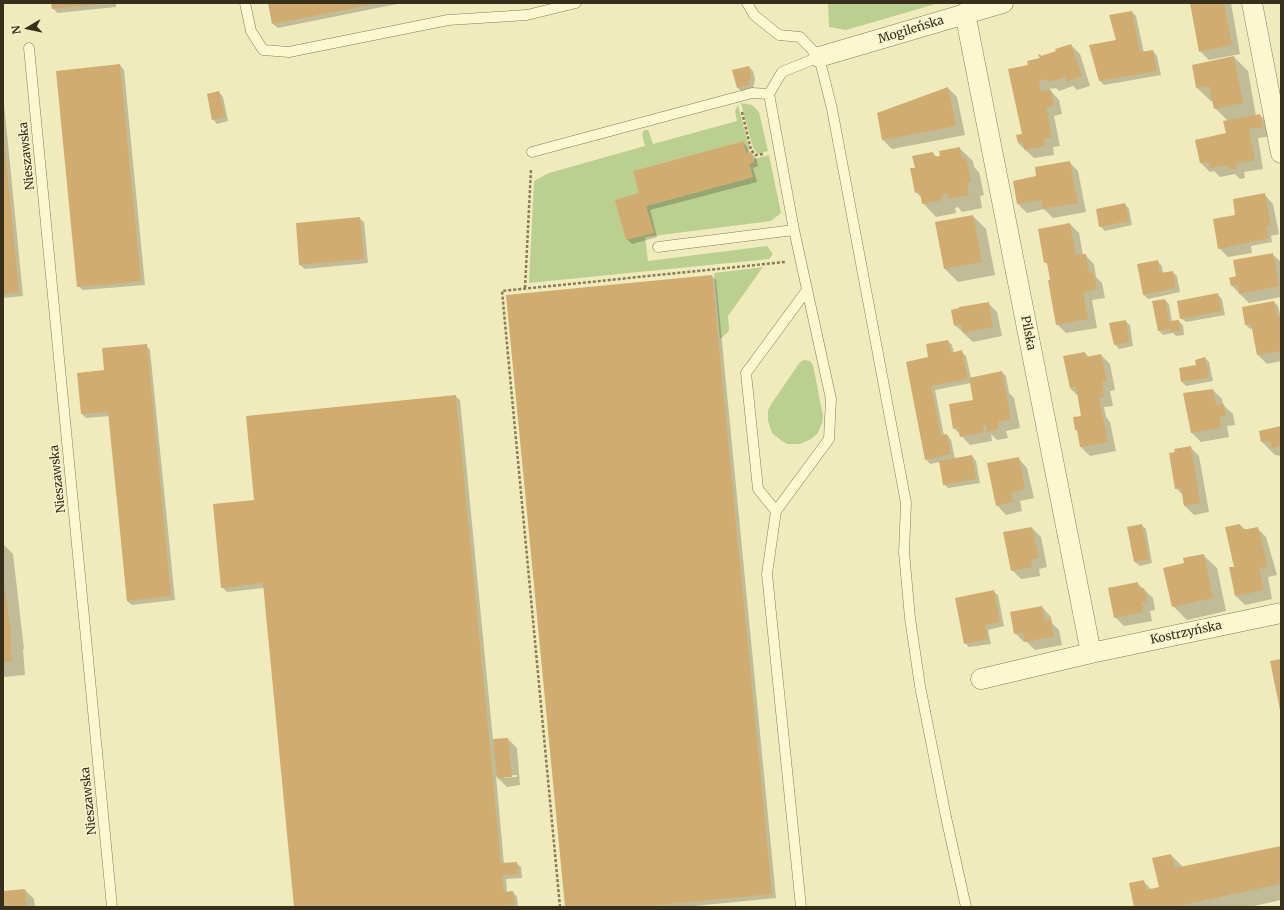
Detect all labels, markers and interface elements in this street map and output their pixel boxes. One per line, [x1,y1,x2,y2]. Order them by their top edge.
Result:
north arrow [8,8,48,48]
street label: Mogileńska [876,13,946,47]
text: N [9,24,24,35]
street label: Nieszawska [16,121,38,191]
street label: Pilska [1018,314,1038,352]
street label: Nieszawska [47,444,69,514]
street label: Kostrzyńska [1149,618,1223,648]
street label: Nieszawska [78,766,100,836]

